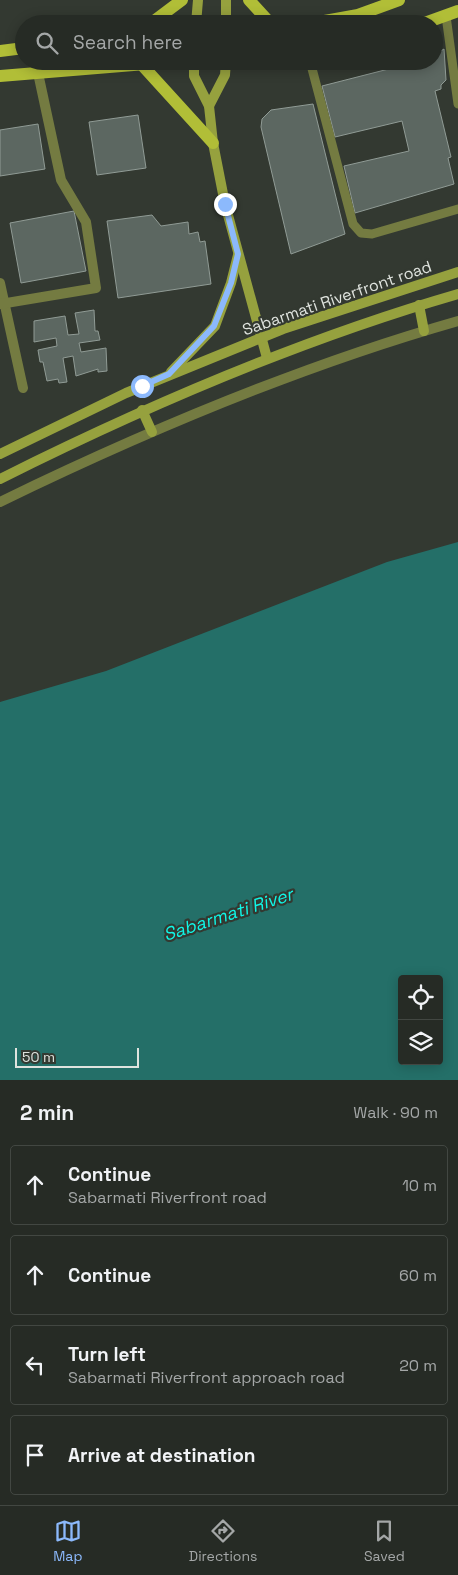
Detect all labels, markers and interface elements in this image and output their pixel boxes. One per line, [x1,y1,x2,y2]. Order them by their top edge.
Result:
search box [15,15,443,70]
icon: search [33,29,61,57]
text: Search here [73,30,183,55]
route end [214,193,237,216]
street label: Sabarmati Riverfront road [240,256,434,340]
route start [131,375,154,398]
water label: Sabarmati River [160,881,298,946]
map controls [398,975,443,1065]
button: locate [398,975,443,1020]
button: layers [398,1020,443,1065]
scale bar [15,1045,139,1068]
text: 50 m [22,1048,55,1066]
text: 2 min [20,1099,74,1126]
text: Walk · 90 m [353,1102,438,1123]
text: Continue [68,1162,151,1187]
icon: ahead [21,1171,49,1199]
text: 10 m [402,1175,437,1196]
text: Sabarmati Riverfront road [68,1187,267,1208]
icon: ahead [21,1261,49,1289]
text: Continue [68,1263,151,1288]
text: 60 m [399,1265,437,1286]
text: Turn left [68,1342,146,1367]
icon: left [21,1351,49,1379]
text: 20 m [399,1355,437,1376]
text: Sabarmati Riverfront approach road [68,1367,345,1388]
icon: arrive [21,1441,49,1469]
text: Arrive at destination [68,1443,256,1468]
tab: Map [53,1517,82,1565]
tab: Directions [189,1517,257,1565]
tab: Saved [364,1517,405,1565]

